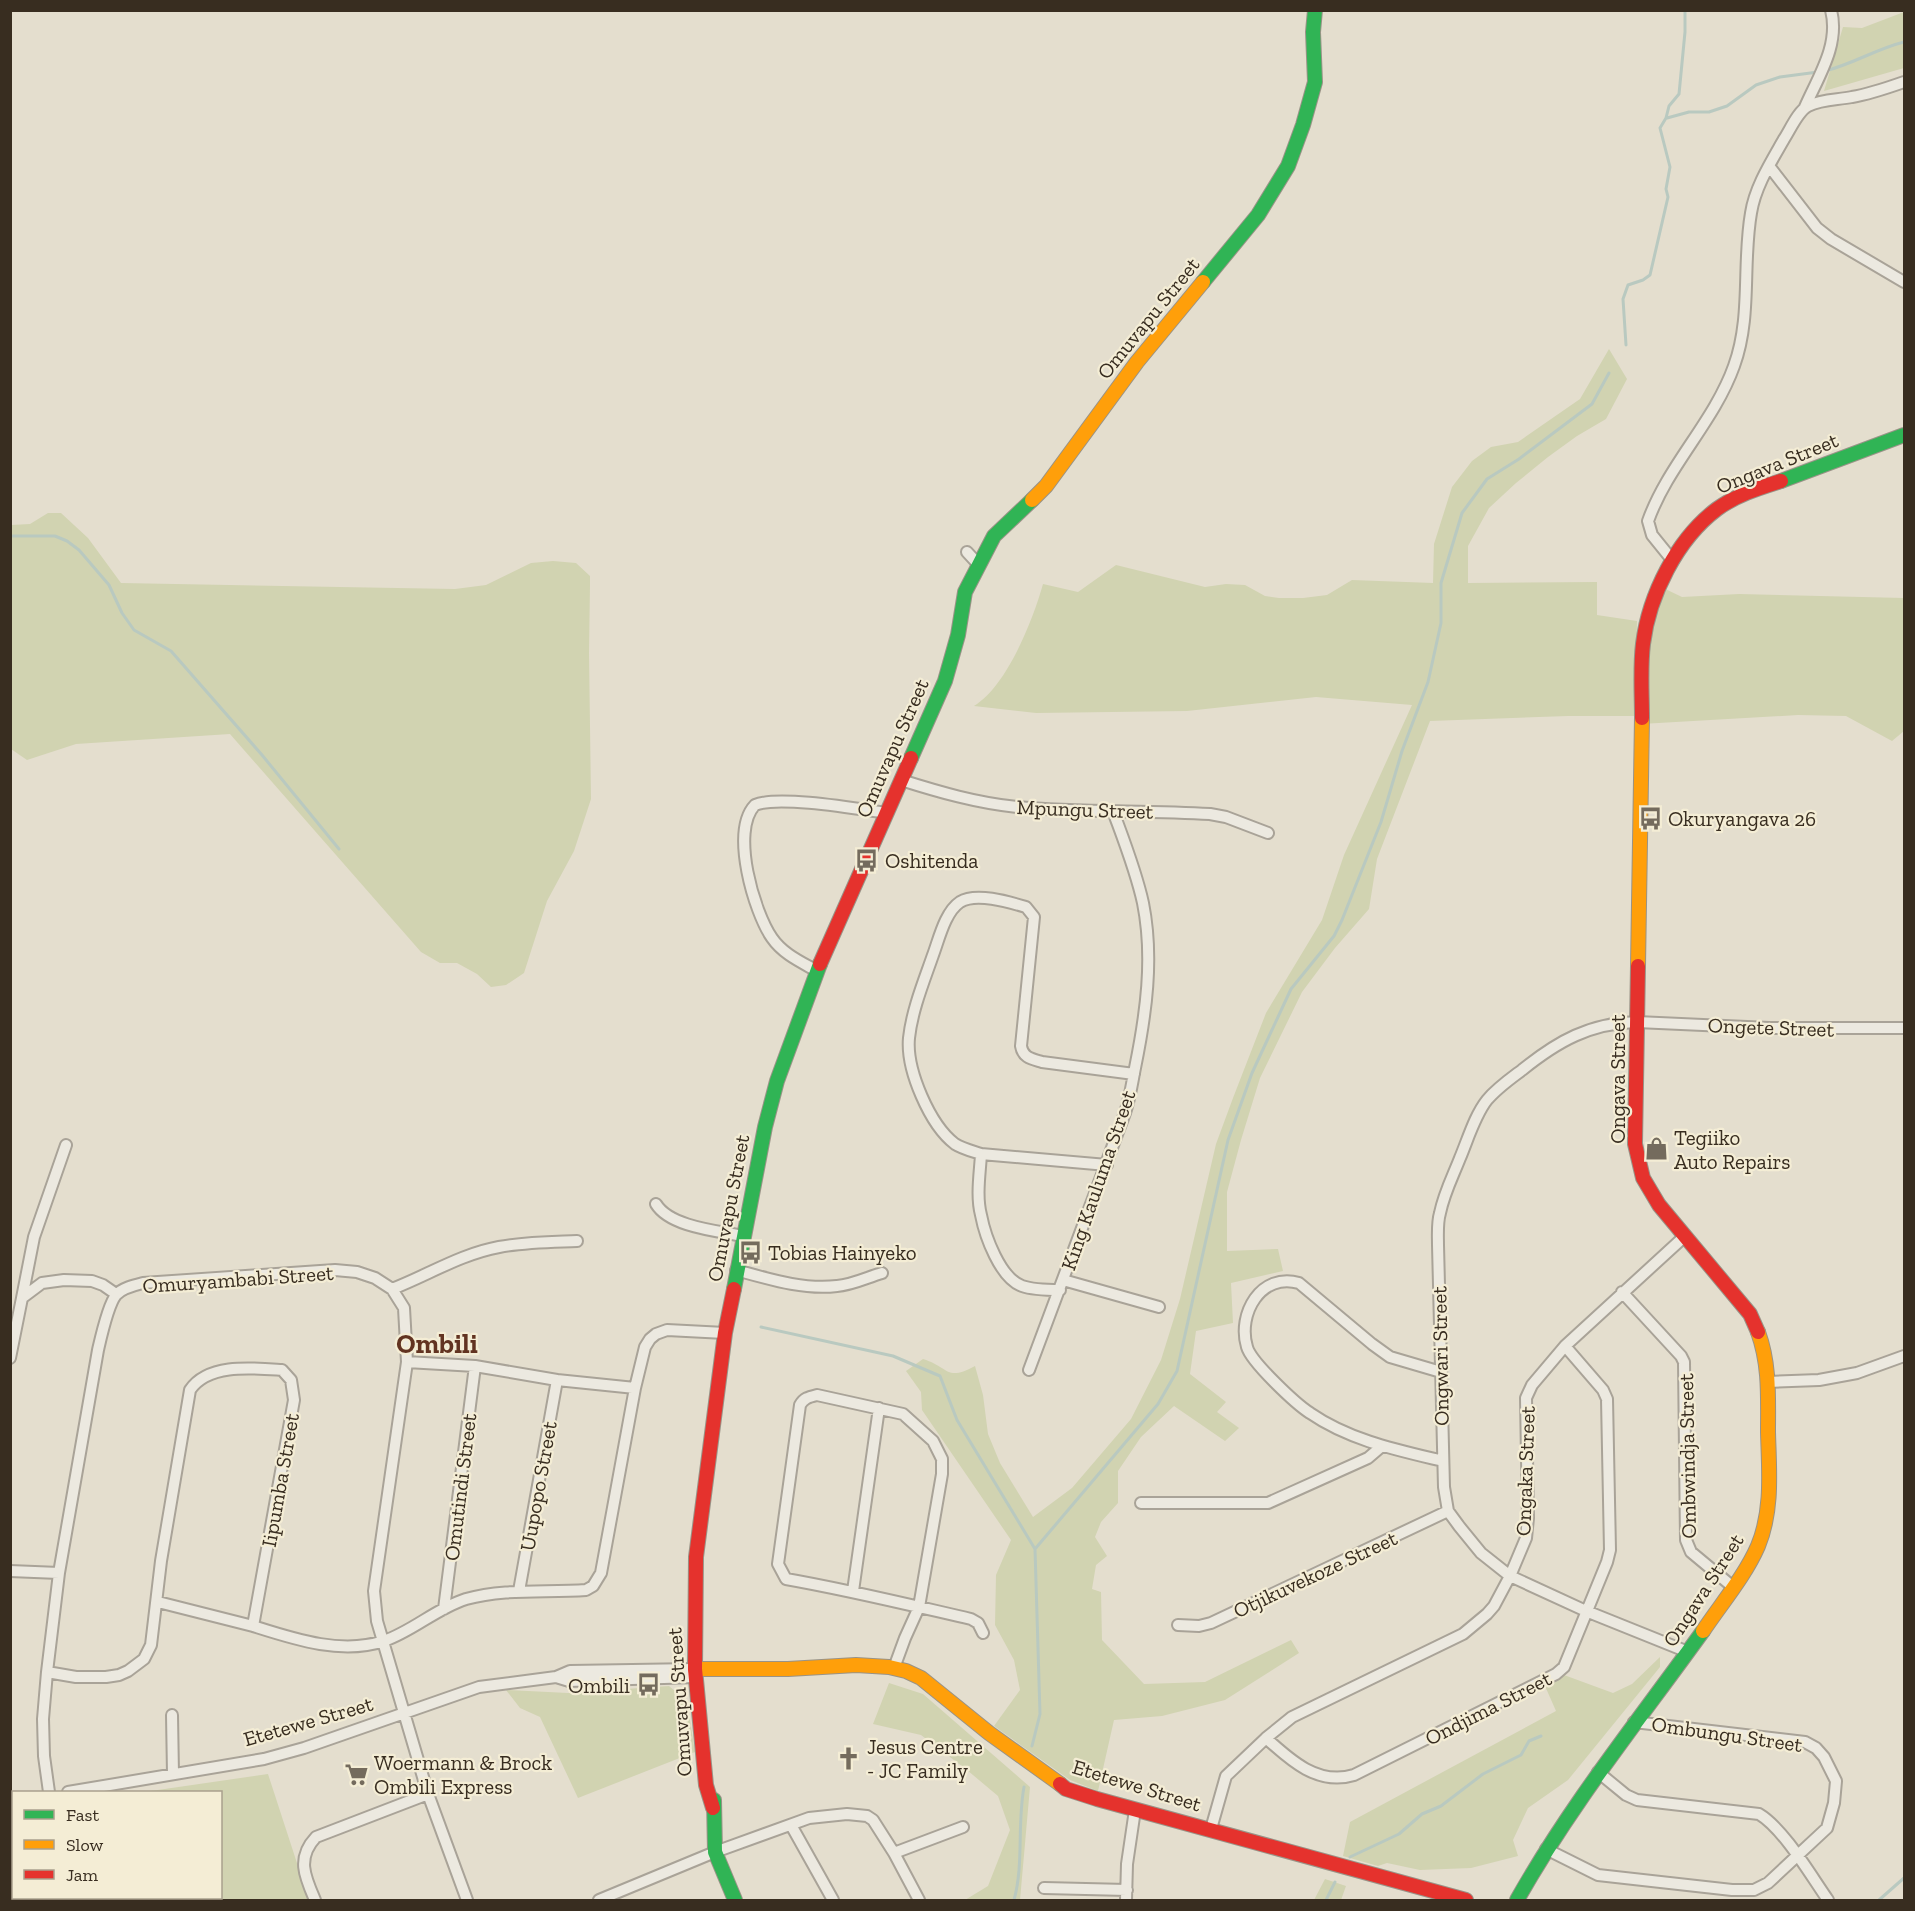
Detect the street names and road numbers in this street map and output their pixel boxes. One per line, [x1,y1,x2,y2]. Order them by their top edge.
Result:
street label: Omuvapu Street [1091,252,1205,384]
street label: Ongava Street [1712,427,1842,499]
street label: Omuvapu Street [850,675,934,821]
street label: Mpungu Street [1016,794,1154,824]
street label: Ongete Street [1707,1012,1835,1042]
street label: Ongava Street [1605,1014,1630,1144]
street label: King Kauluma Street [1055,1086,1141,1273]
street label: Omuvapu Street [701,1132,755,1284]
street label: Omuryambabi Street [142,1260,335,1298]
street label: Ongwari Street [1426,1286,1454,1426]
street label: Ombwindja Street [1673,1373,1702,1539]
street label: Ongaka Street [1510,1405,1540,1536]
street label: Iipumba Street [256,1411,304,1549]
street label: Omutindi Street [439,1412,481,1562]
street label: Uupopo Street [514,1419,562,1553]
street label: Otjikuvekoze Street [1229,1525,1402,1624]
street label: Ongava Street [1657,1529,1749,1651]
street label: Omuvapu Street [661,1627,697,1777]
street label: Ondjima Street [1421,1665,1556,1751]
street label: Etetewe Street [240,1691,376,1751]
street label: Ombungu Street [1650,1711,1804,1757]
street label: Etetewe Street [1070,1754,1205,1817]

